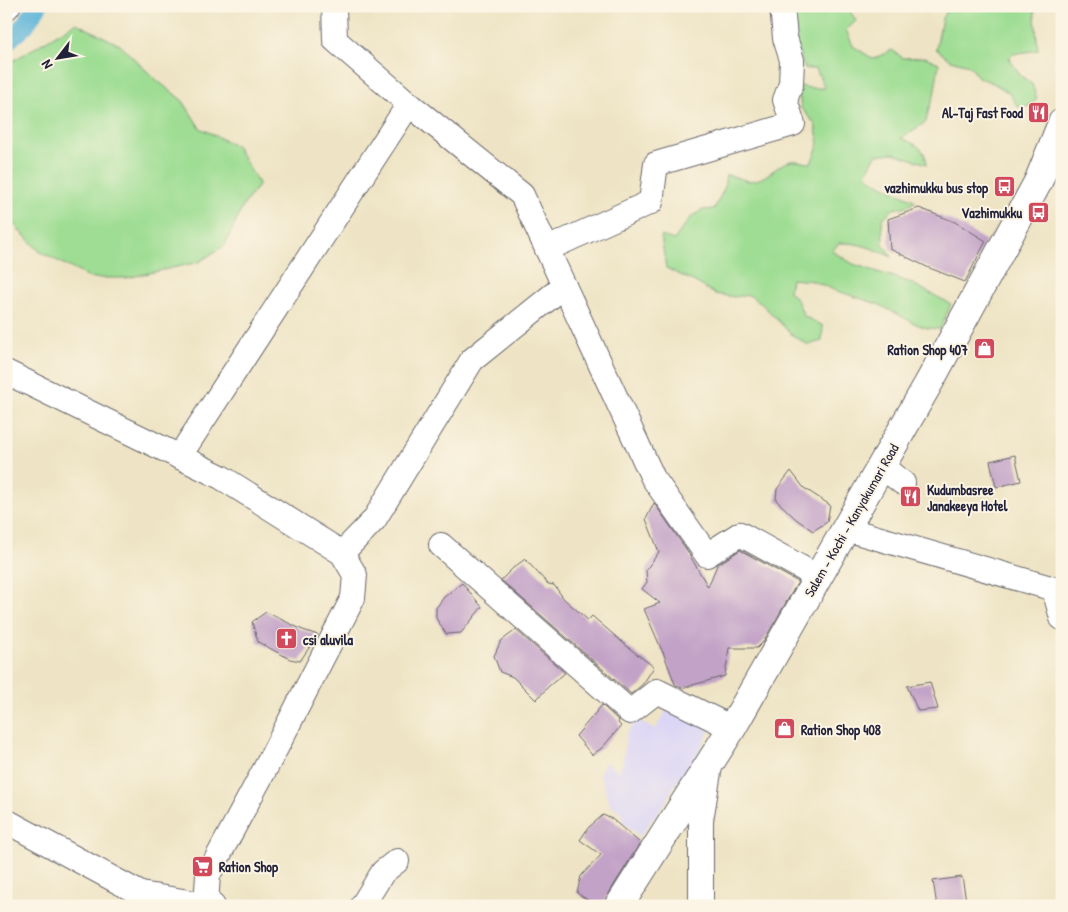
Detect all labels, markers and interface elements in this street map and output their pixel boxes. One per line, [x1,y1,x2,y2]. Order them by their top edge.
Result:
north arrow [32,32,82,82]
text: N [36,56,56,73]
restaurant icon: Al-Taj Fast Food [1027,100,1051,124]
place label: Al-Taj Fast Food [942,103,1024,123]
bus stop icon: vazhimukku bus stop [992,175,1016,199]
place label: vazhimukku bus stop [884,178,989,199]
bus stop icon: Vazhimukku [1026,200,1050,224]
place label: Vazhimukku [961,203,1022,222]
shop icon: Ration Shop 407 [972,337,996,361]
place label: Ration Shop 407 [887,340,968,361]
street label: Salem - Kochi - Kanyakumari Road [799,439,904,601]
place label: Kudumbasree Janakeeya Hotel [927,480,1008,517]
restaurant icon: Kudumbasree Janakeeya Hotel [899,485,923,509]
church icon: csi aluvila [275,627,299,651]
place label: csi aluvila [303,630,353,649]
shop icon: Ration Shop 408 [773,717,797,741]
place label: Ration Shop 408 [801,720,881,741]
supermarket icon: Ration Shop [191,854,215,878]
place label: Ration Shop [219,857,279,878]

